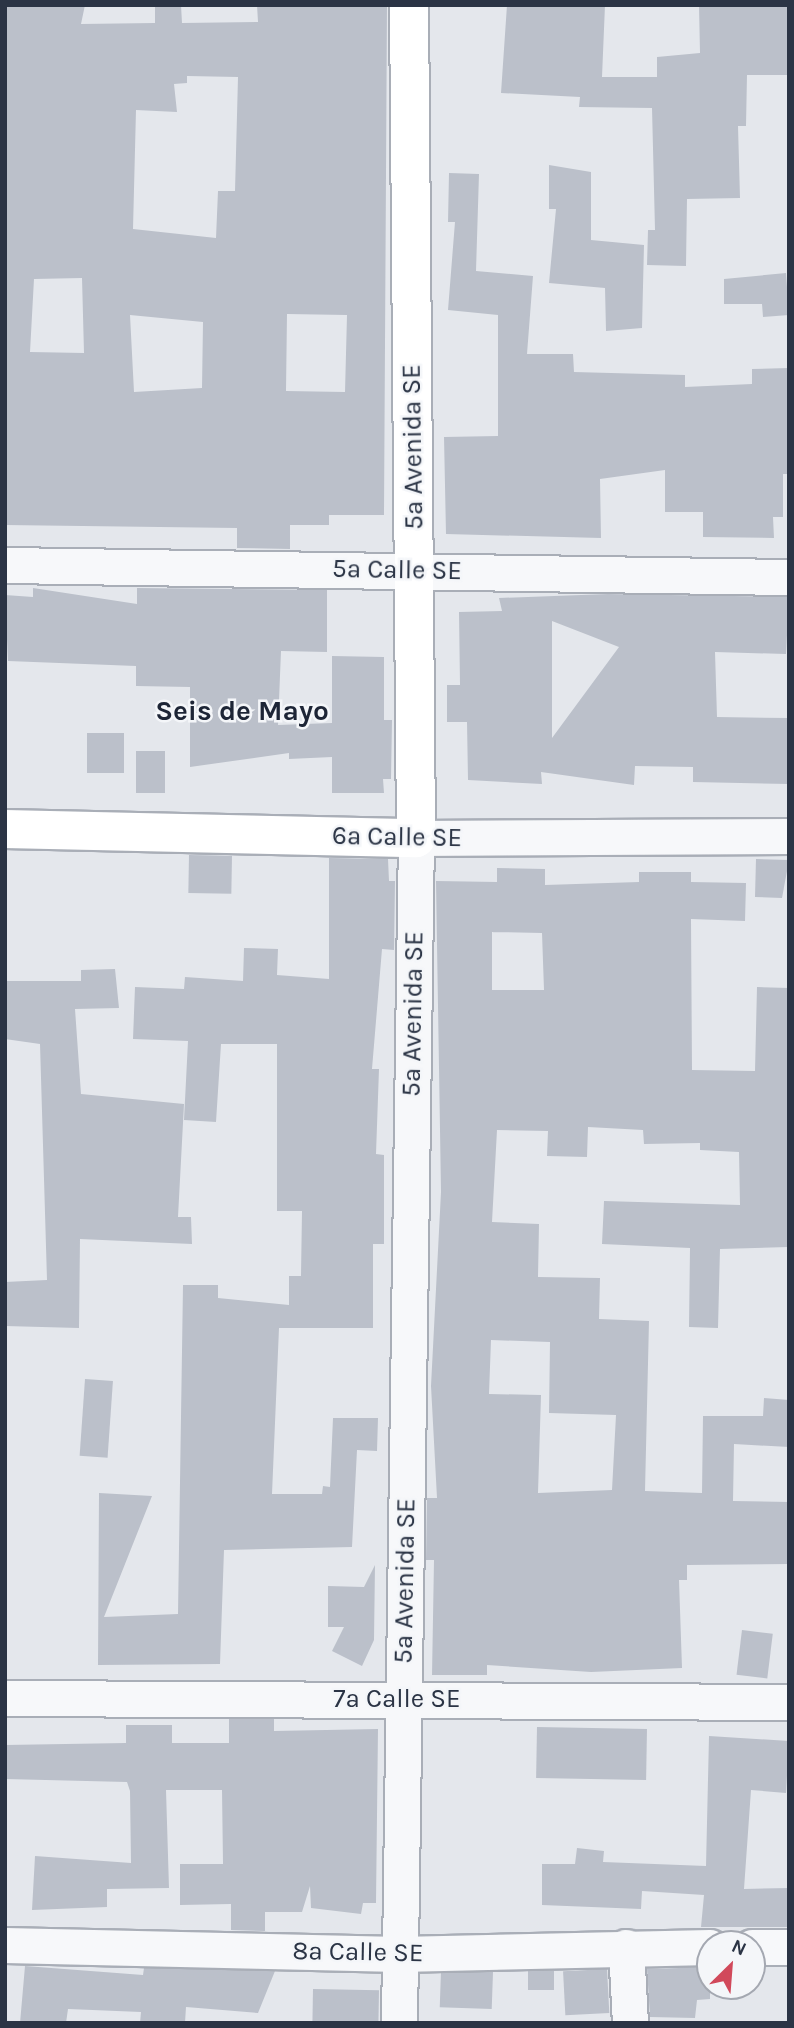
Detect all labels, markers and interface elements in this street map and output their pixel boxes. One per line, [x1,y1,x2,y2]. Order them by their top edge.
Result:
street label: 5a Avenida SE [396,364,430,530]
street label: 5a Calle SE [332,553,462,587]
district label: Seis de Mayo [155,694,329,728]
street label: 6a Calle SE [332,820,462,854]
street label: 5a Avenida SE [396,931,430,1097]
street label: 5a Avenida SE [388,1498,422,1664]
street label: 7a Calle SE [333,1683,461,1715]
north arrow [696,1930,766,2000]
street label: 8a Calle SE [292,1935,424,1969]
text: N [728,1935,750,1961]

